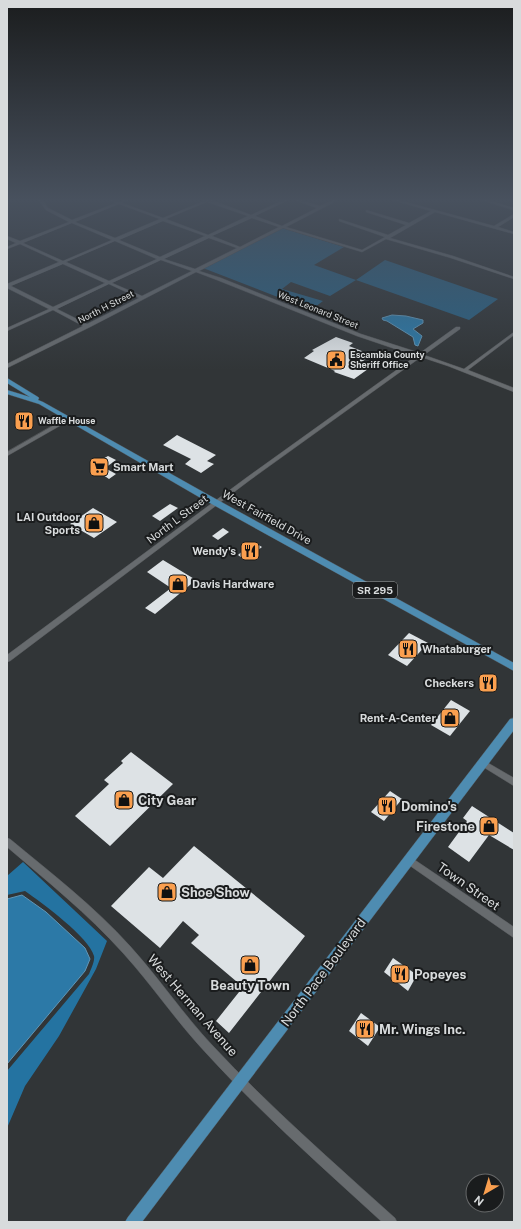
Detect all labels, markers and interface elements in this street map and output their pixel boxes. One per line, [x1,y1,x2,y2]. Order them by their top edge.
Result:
street label: North H Street [76,287,136,325]
street label: West Leonard Street [276,288,361,331]
public building icon: Escambia County Sheriff Office [325,349,347,371]
place label: Escambia County Sheriff Office [350,349,424,370]
restaurant icon: Waffle House [13,410,35,432]
place label: Waffle House [38,415,95,426]
supermarket icon: Smart Mart [88,456,110,478]
place label: Smart Mart [113,461,174,473]
street label: West Fairfield Drive [220,488,314,546]
street label: North L Street [144,492,210,546]
place label: LAI Outdoor Sports [16,511,80,536]
shop icon: LAI Outdoor Sports [83,512,105,534]
restaurant icon: Wendy's [239,540,261,562]
place label: Wendy's [192,545,236,557]
shop icon: Davis Hardware [167,573,189,595]
place label: Davis Hardware [192,578,274,590]
road number: SR 295 [353,582,397,598]
restaurant icon: Whataburger [397,638,419,660]
place label: Whataburger [422,643,492,655]
restaurant icon: Checkers [477,672,499,694]
place label: Checkers [425,677,474,689]
shop icon: Rent-A-Center [439,707,461,729]
place label: Rent-A-Center [360,712,436,724]
shop icon: City Gear [113,789,135,811]
place label: City Gear [138,793,197,808]
restaurant icon: Domino's [376,795,398,817]
place label: Domino's [401,799,457,814]
shop icon: Firestone [478,815,500,837]
place label: Firestone [416,819,475,834]
street label: Town Street [435,859,503,913]
shop icon: Shoe Show [156,881,178,903]
place label: Shoe Show [181,885,251,900]
street label: North Pace Boulevard [278,915,369,1029]
street label: West Herman Avenue [144,951,241,1059]
shop icon: Beauty Town [239,954,261,976]
restaurant icon: Popeyes [389,963,411,985]
place label: Popeyes [414,967,467,982]
place label: Beauty Town [210,978,290,993]
restaurant icon: Mr. Wings Inc. [354,1018,376,1040]
place label: Mr. Wings Inc. [379,1022,466,1037]
north arrow [465,1173,505,1213]
text: N [472,1194,486,1208]

